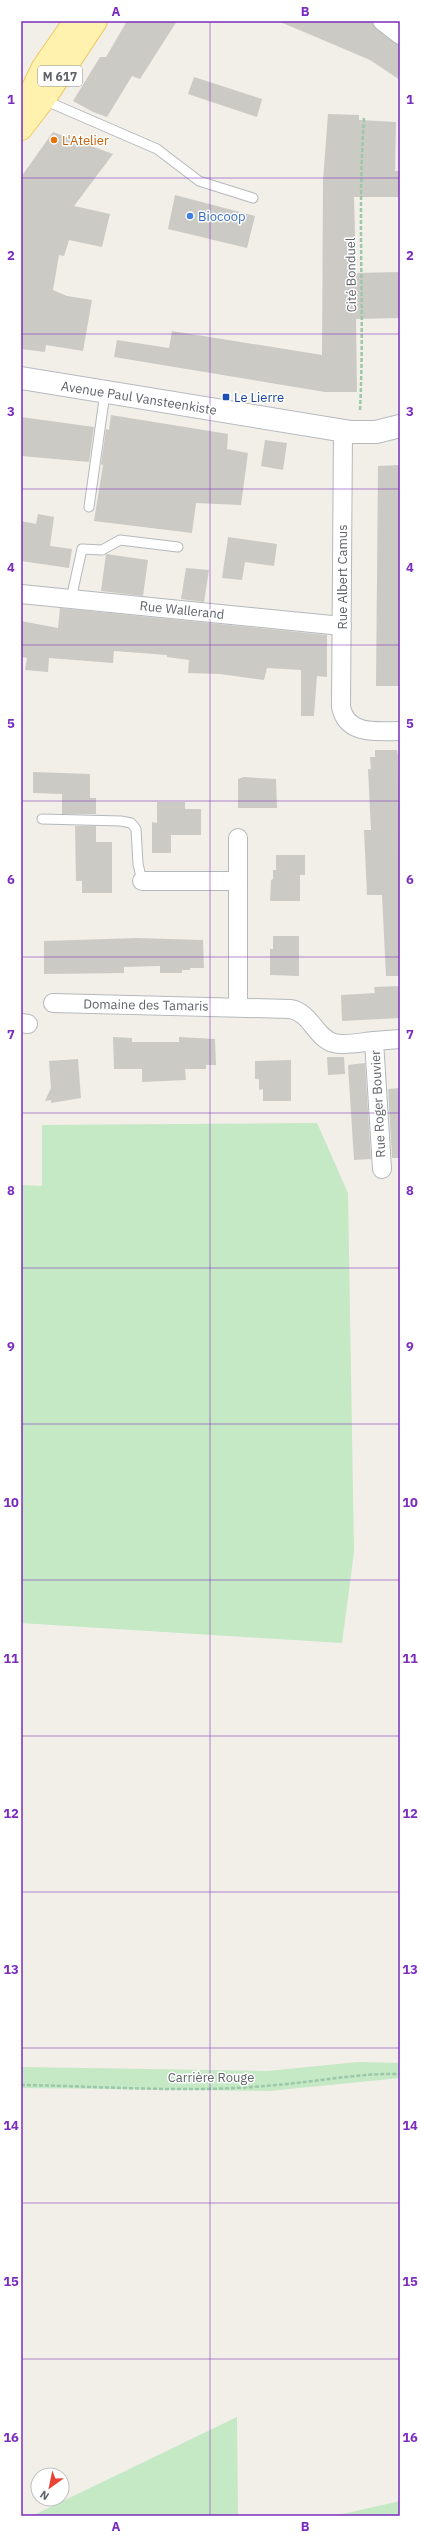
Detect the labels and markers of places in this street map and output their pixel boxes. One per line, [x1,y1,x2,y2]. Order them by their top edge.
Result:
place label: L'Atelier [62,132,109,149]
marker: L'Atelier [49,135,59,145]
place label: Biocoop [198,208,246,225]
marker: Biocoop [185,211,195,221]
place label: Le Lierre [234,389,284,406]
marker: Le Lierre [221,392,231,402]

